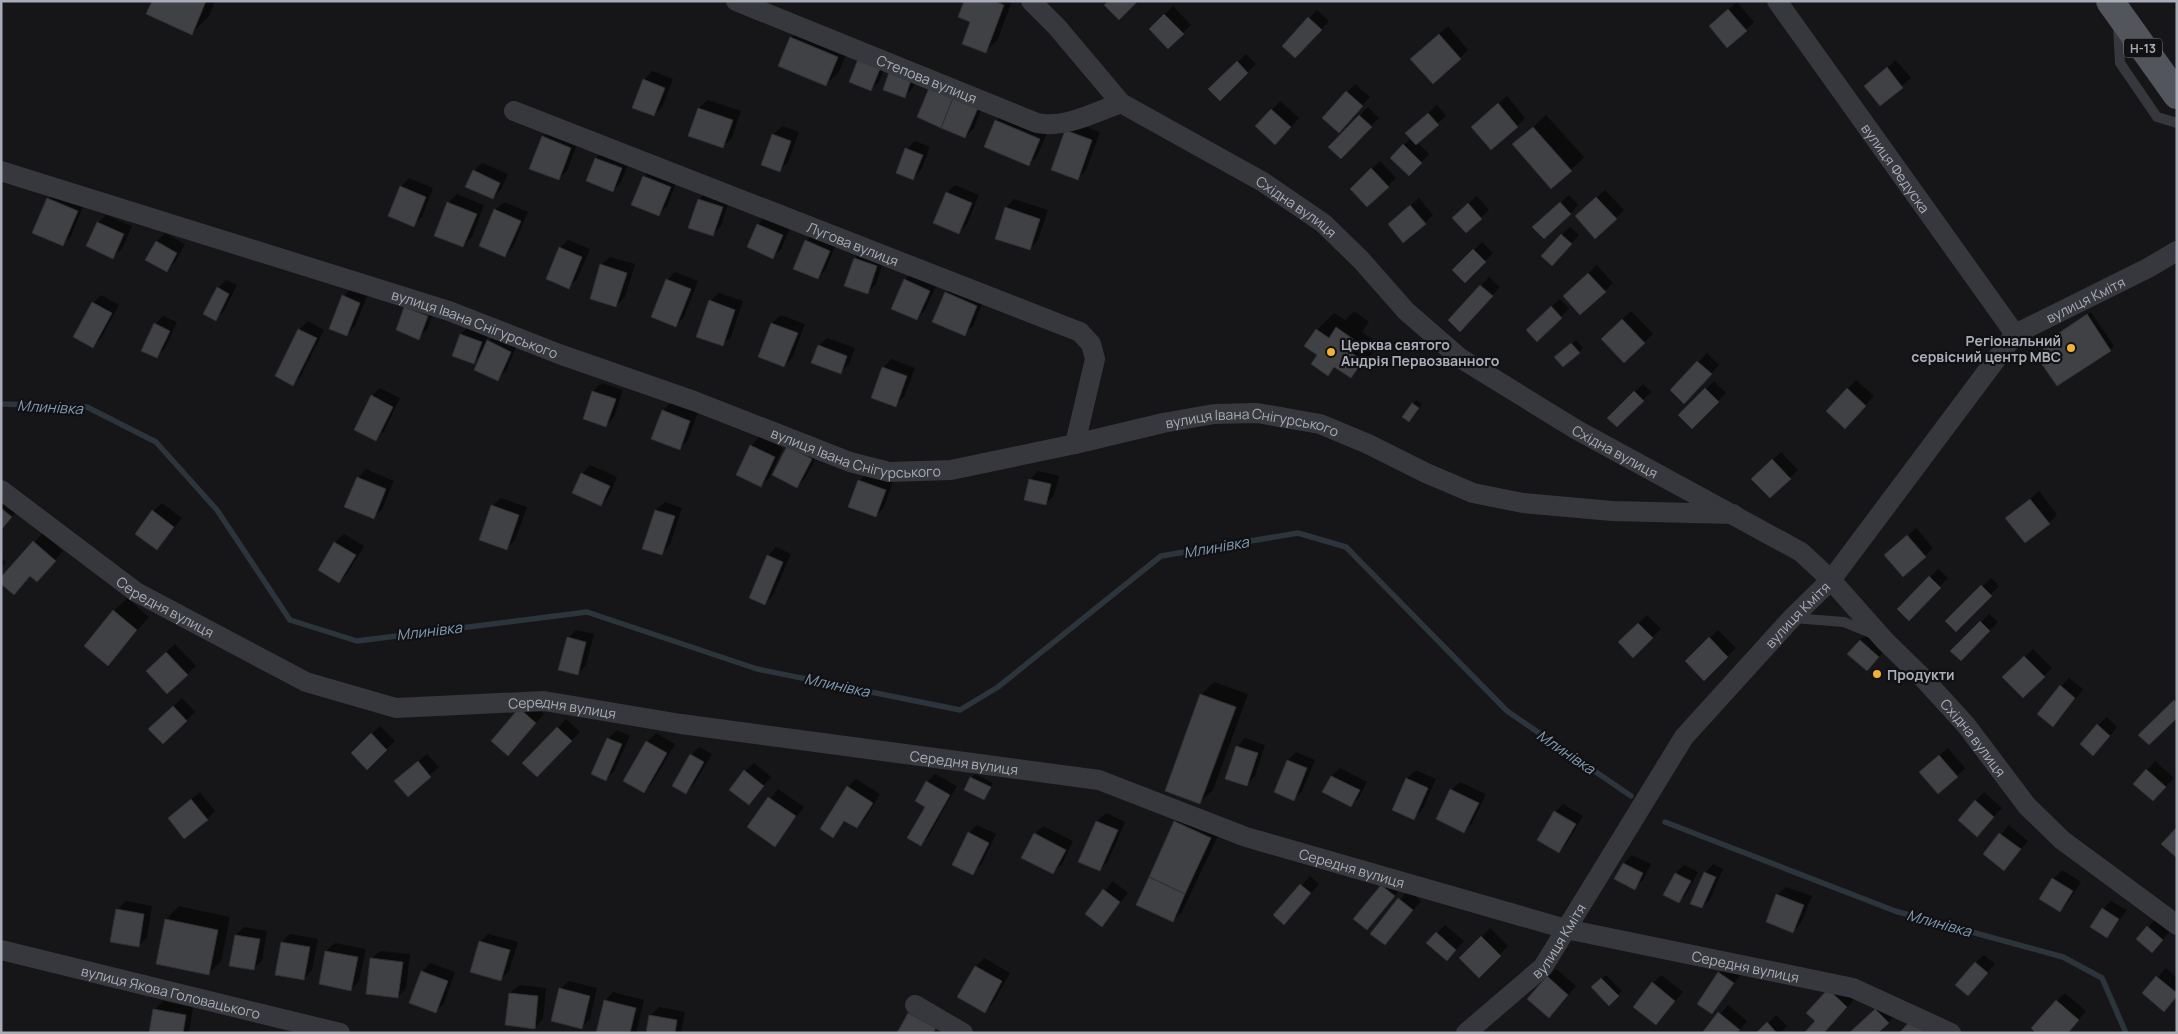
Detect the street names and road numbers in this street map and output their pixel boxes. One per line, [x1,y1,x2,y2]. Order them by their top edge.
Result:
road number: Н-13 [2124,38,2162,58]
street label: Степова вулиця [874,50,980,107]
street label: вулиця Федуска [1858,119,1935,216]
street label: Східна вулиця [1253,171,1341,241]
street label: Лугова вулиця [804,217,902,270]
street label: вулиця Кмітя [2043,272,2128,327]
street label: вулиця Івана Снігурського [390,284,561,362]
street label: вулиця Івана Снігурського [1164,403,1342,440]
street label: Східна вулиця [1569,420,1662,482]
street label: вулиця Івана Снігурського [768,423,941,482]
street label: Середня вулиця [113,571,218,641]
street label: вулиця Кмітя [1760,577,1834,652]
street label: Середня вулиця [508,691,618,722]
street label: Східна вулиця [1937,694,2011,780]
street label: Середня вулиця [909,745,1019,779]
street label: Середня вулиця [1297,843,1407,892]
street label: вулиця Кмітя [1528,899,1589,982]
street label: Середня вулиця [1690,946,1801,986]
street label: вулиця Якова Головацького [79,961,263,1023]

